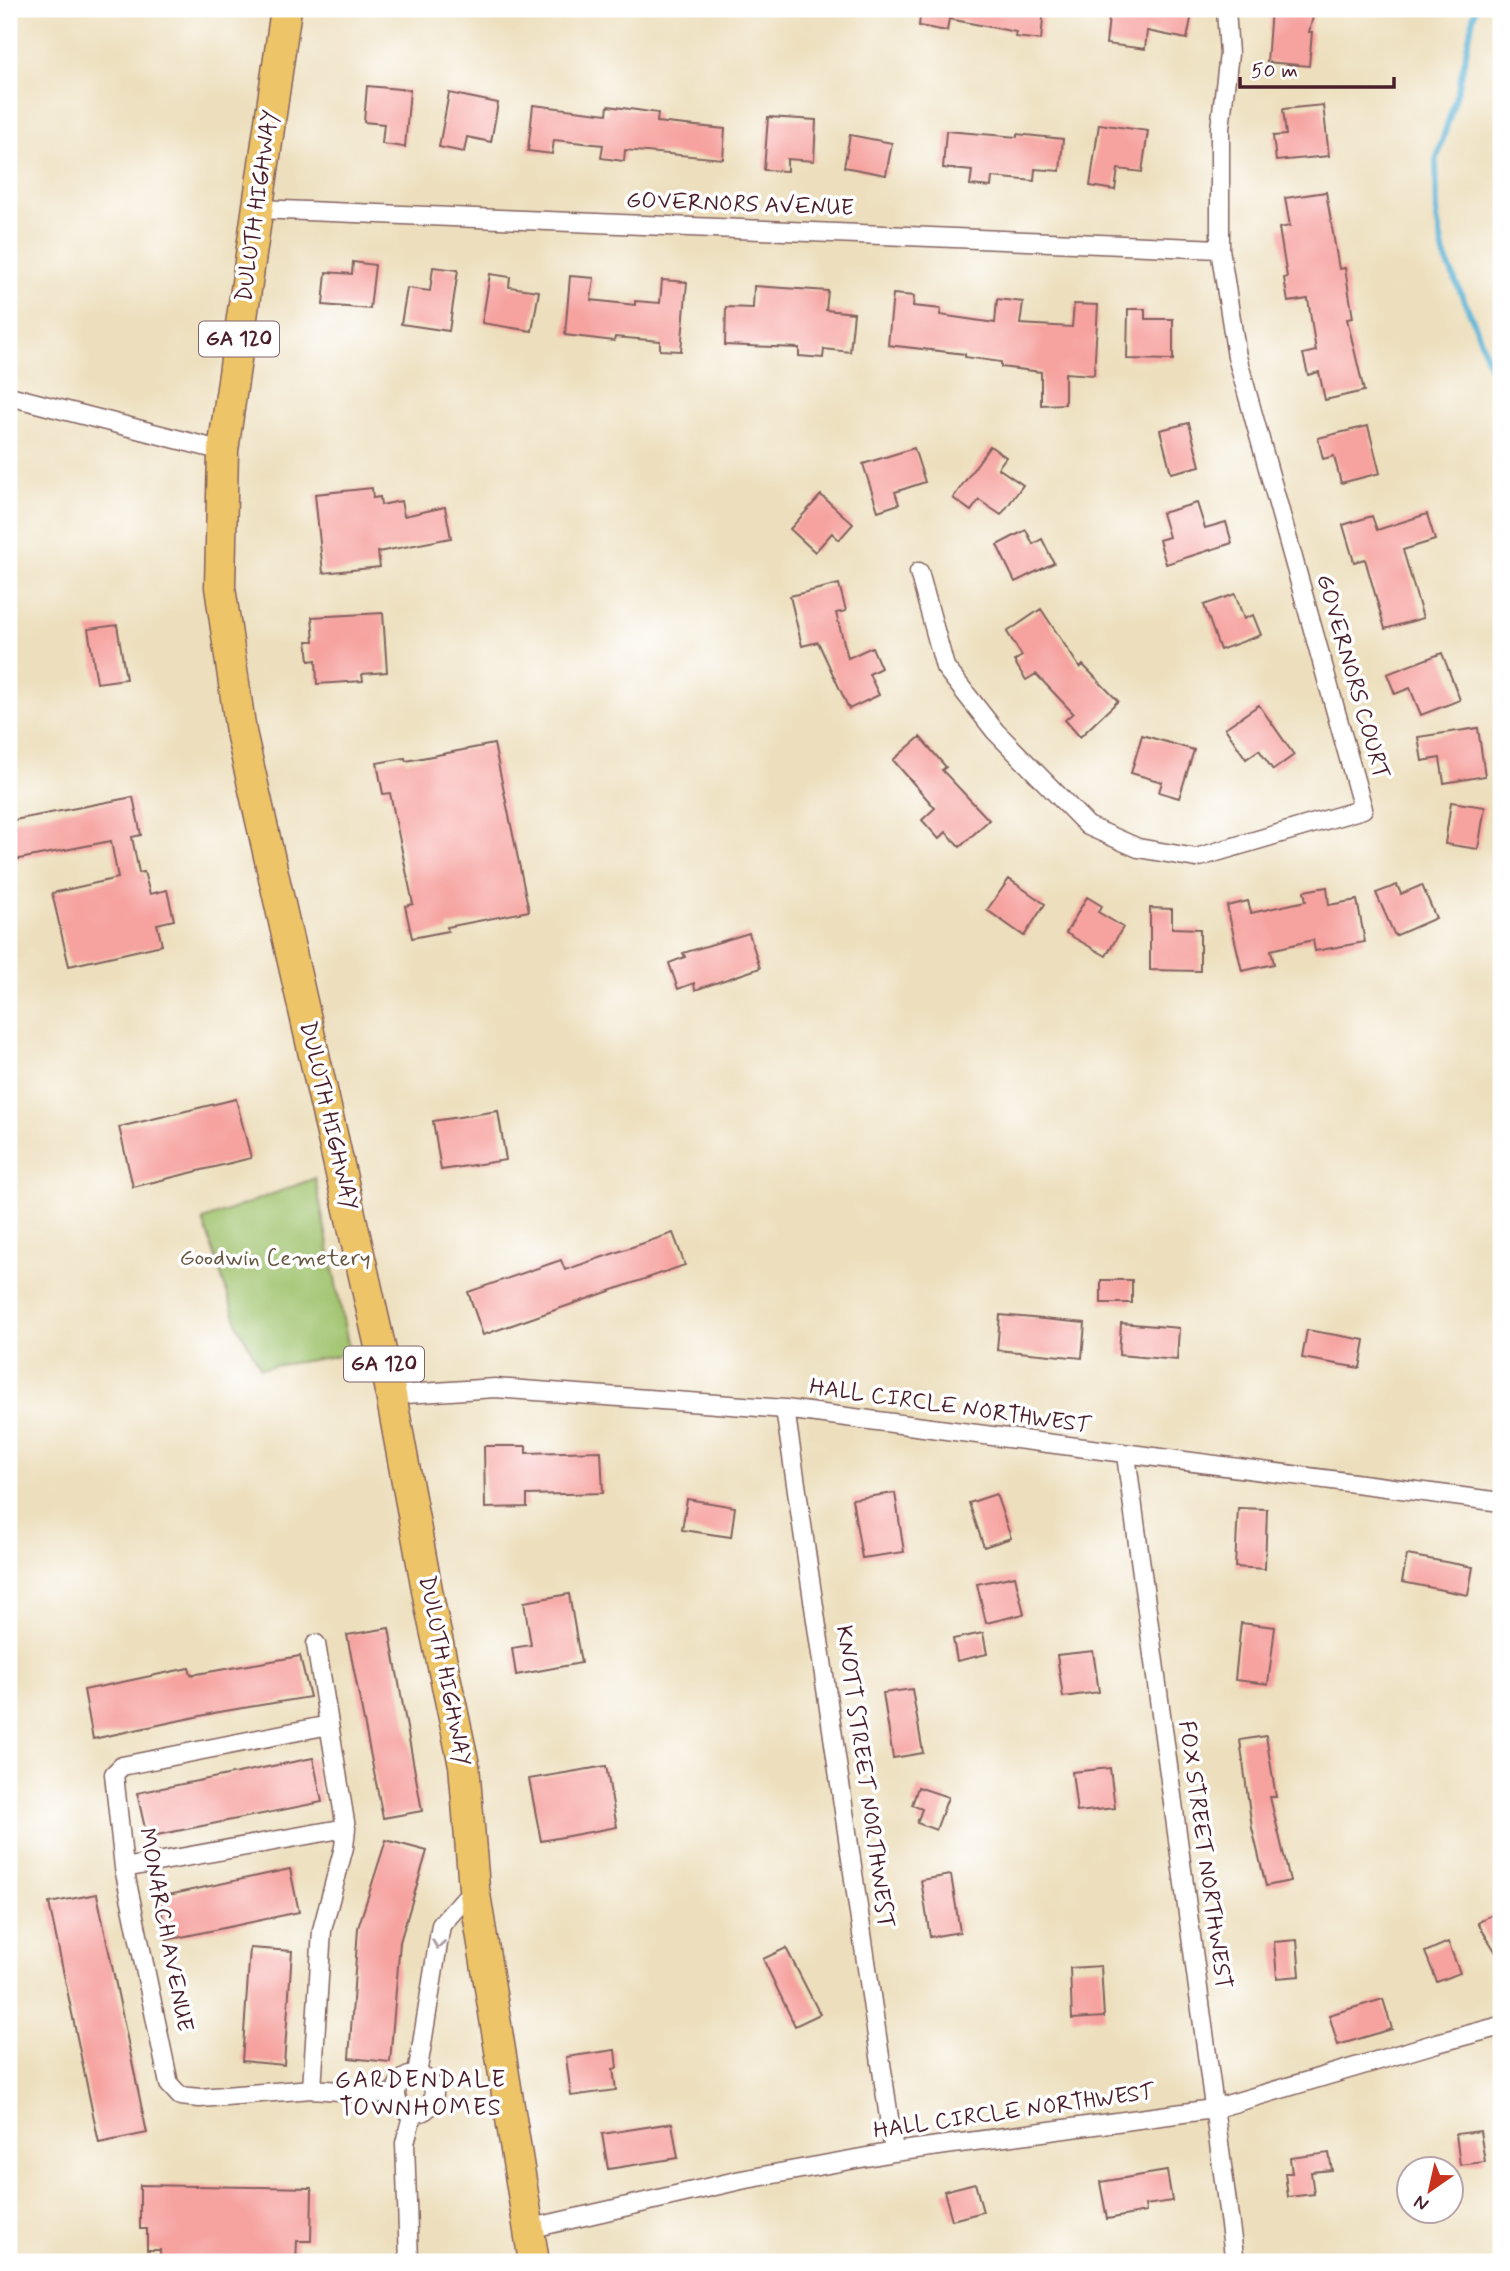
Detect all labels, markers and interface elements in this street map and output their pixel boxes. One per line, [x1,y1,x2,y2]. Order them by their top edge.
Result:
scale bar [1240,46,1394,90]
text: 50 m [1251,57,1298,85]
street label: DULUTH HIGHWAY [230,108,286,304]
street label: GOVERNORS AVENUE [626,186,854,224]
road number: GA 120 [199,322,279,356]
street label: GOVERNORS COURT [1308,571,1396,783]
street label: DULUTH HIGHWAY [292,1018,364,1214]
park label: Goodwin Cemetery [179,1244,371,1274]
road number: GA 120 [344,1346,424,1382]
street label: HALL CIRCLE NORTHWEST [807,1372,1094,1442]
street label: DULUTH HIGHWAY [411,1573,477,1769]
street label: KNOTT STREET NORTHWEST [828,1624,900,1930]
street label: FOX STREET NORTHWEST [1170,1719,1238,1991]
street label: MONARCH AVENUE [131,1826,199,2034]
one-way arrow [431,1938,446,1950]
district label: GARDENDALE TOWNHOMES [335,2065,507,2124]
street label: HALL CIRCLE NORTHWEST [871,2077,1158,2147]
north arrow [1394,2156,1464,2226]
text: N [1409,2189,1434,2217]

